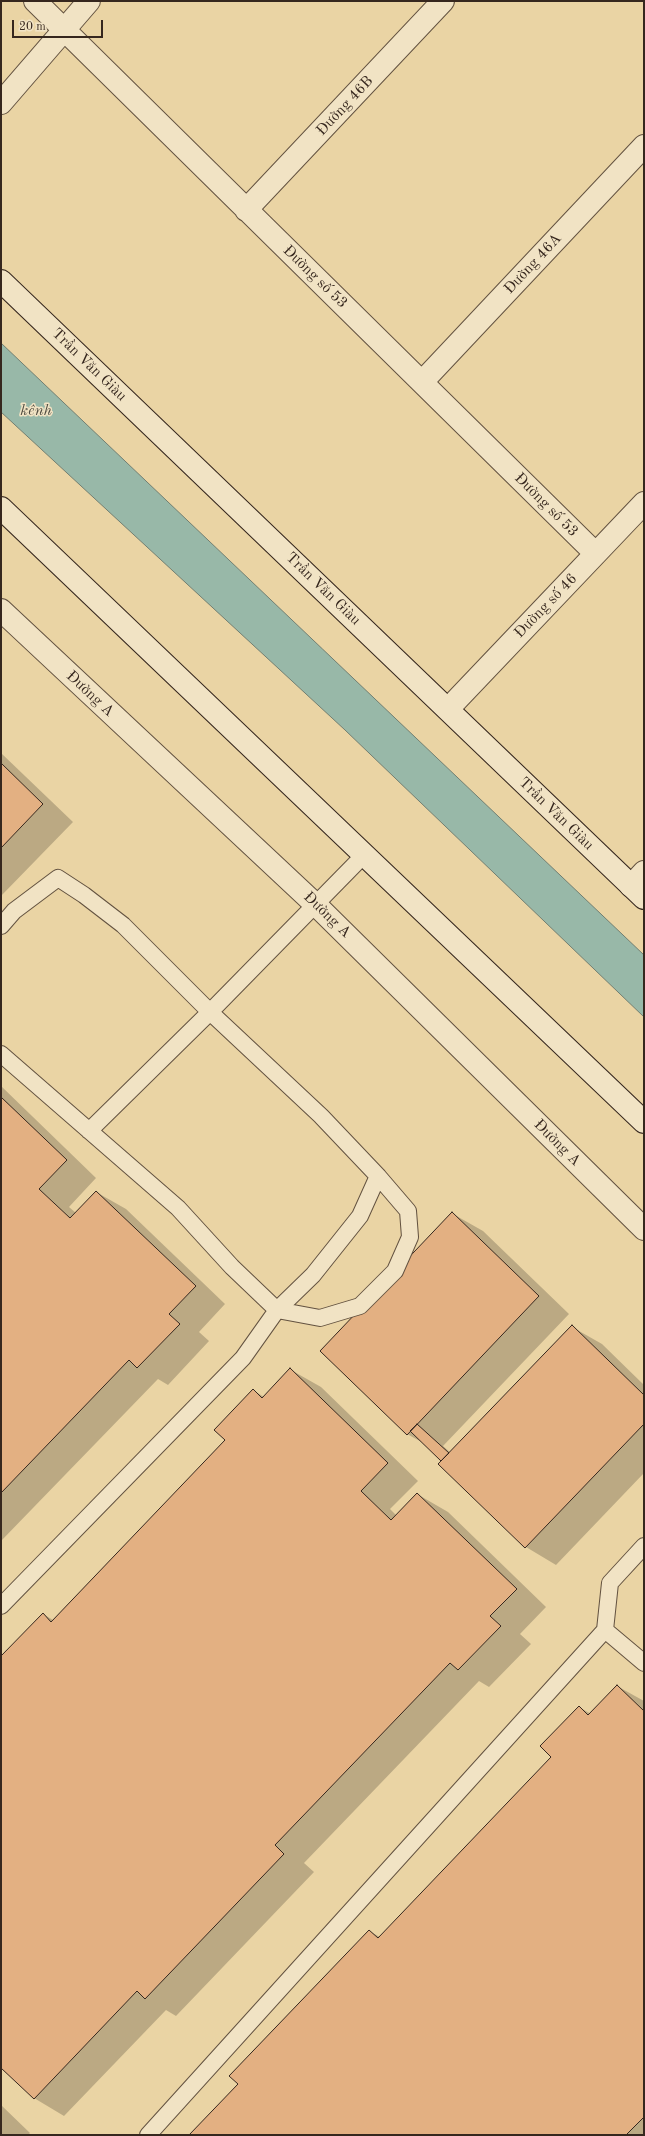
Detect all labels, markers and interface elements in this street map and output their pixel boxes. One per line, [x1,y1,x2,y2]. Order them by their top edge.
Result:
scale bar [14,12,105,38]
text: 20 m [19,21,46,33]
street label: Đường 46B [313,72,377,140]
street label: Đường 46A [500,230,566,298]
street label: Đường số 53 [279,242,351,312]
street label: Trần Văn Giàu [48,325,130,405]
water label: kênh [20,401,52,421]
street label: Đường số 53 [510,469,582,541]
street label: Trần Văn Giàu [282,549,364,629]
street label: Đường số 46 [511,570,581,642]
street label: Đường A [62,667,118,721]
street label: Trần Văn Giàu [515,774,597,854]
street label: Đường A [300,888,354,942]
street label: Đường A [530,1116,584,1170]

